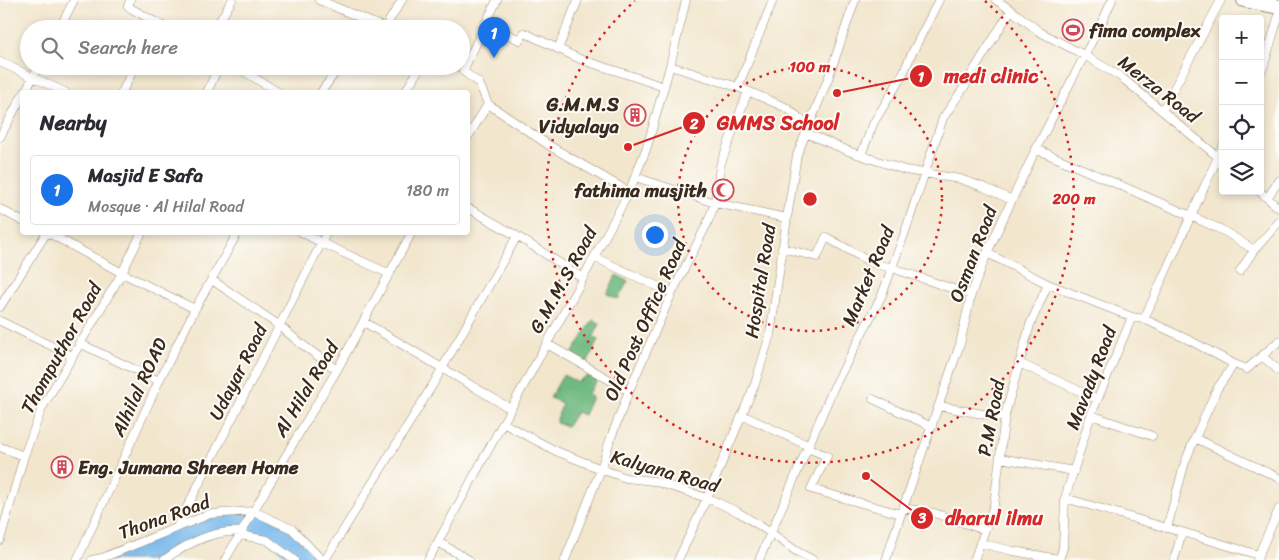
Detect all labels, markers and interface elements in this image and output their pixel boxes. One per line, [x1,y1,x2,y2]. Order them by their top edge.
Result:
place label: fima complex [1089,14,1201,47]
map controls [1219,15,1264,195]
button: + [1219,15,1264,60]
pin: 1 [478,17,510,58]
sports icon: fima complex [1061,18,1085,42]
search box [20,20,470,75]
text: Search here [78,31,178,64]
icon: search [38,34,66,62]
street label: Merza Road [1111,46,1209,133]
text: 100 m [790,54,831,80]
callout: medi clinic [909,59,1048,94]
text: medi clinic [943,59,1039,94]
button: − [1219,60,1264,105]
text: 1 [918,64,925,90]
place label: G.M.M.S Vidyalaya [539,88,619,143]
building icon: G.M.M.S Vidyalaya [623,103,647,127]
text: Nearby [40,104,106,142]
button: locate [1219,105,1264,150]
callout: GMMS School [682,106,849,141]
text: GMMS School [716,106,841,141]
text: 2 [689,111,699,137]
button: layers [1219,150,1264,195]
text: Masjid E Safa [88,159,203,192]
place label: fathima musjith [574,174,707,207]
text: 1 [54,176,60,205]
text: 180 m [406,176,449,205]
mosque icon: fathima musjith [711,178,735,202]
text: 200 m [1051,186,1096,212]
centre of rings [801,190,819,208]
text: Mosque · Al Hilal Road [88,192,244,221]
street label: Osman Road [939,199,1007,307]
street label: G.M.M.S Road [520,219,607,340]
street label: Market Road [832,219,905,331]
street label: Hospital Road [735,220,785,341]
your location [642,222,668,248]
street label: Old Post Office Road [594,232,696,406]
street label: Thomputhor Road [11,274,112,420]
street label: Udayar Road [200,316,277,426]
street label: Mavady Road [1056,320,1127,435]
street label: Alhilal ROAD [101,331,177,443]
street label: Al Hilal Road [264,333,349,444]
street label: P.M Road [967,375,1015,459]
street label: Kalyana Road [607,440,725,503]
place label: Eng. Jumana Shreen Home [78,451,299,484]
building icon: Eng. Jumana Shreen Home [50,455,74,479]
street label: Thona Road [114,485,216,549]
callout: dharul ilmu [910,501,1053,536]
text: dharul ilmu [945,501,1043,536]
text: 3 [917,505,927,531]

